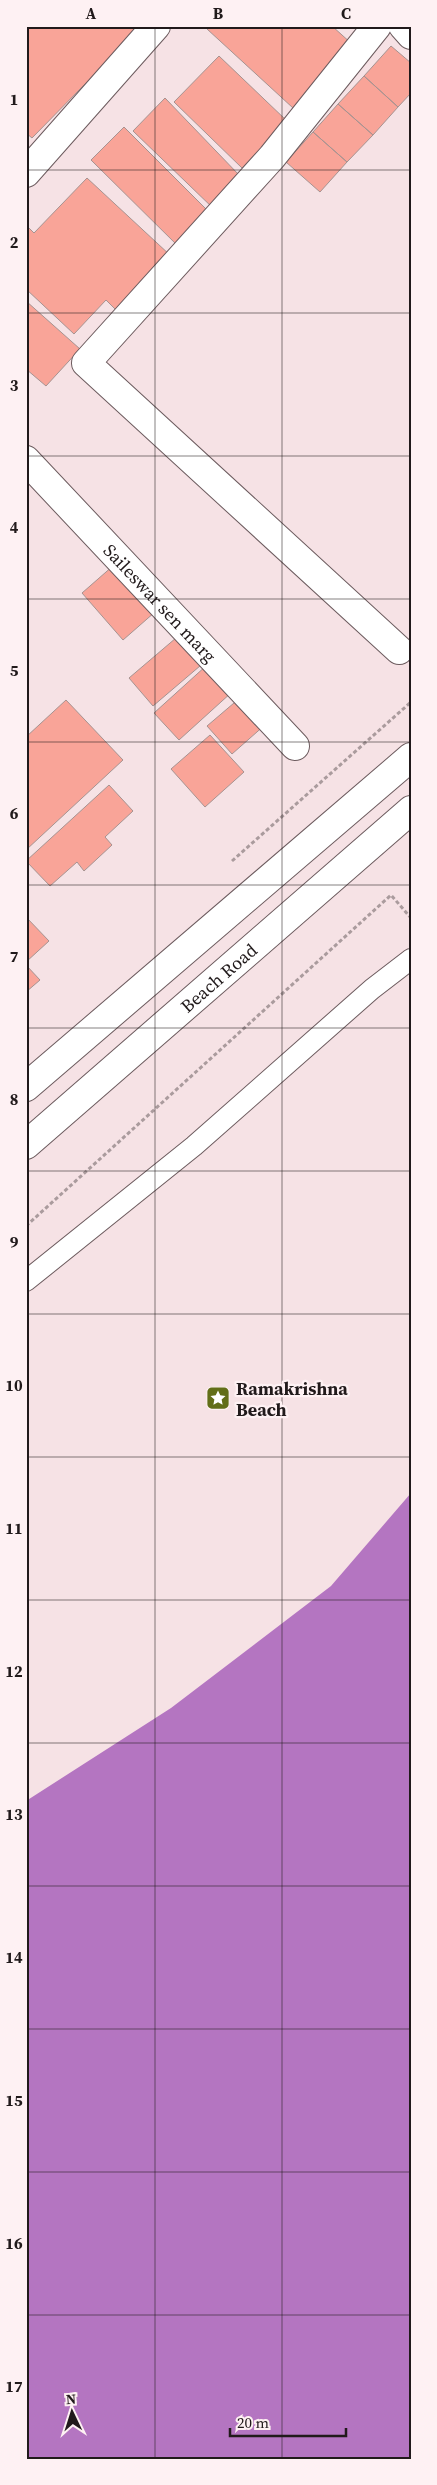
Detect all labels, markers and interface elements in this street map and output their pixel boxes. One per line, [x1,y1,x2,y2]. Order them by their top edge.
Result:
text: A [86,2,97,24]
text: B [213,2,224,24]
text: C [341,2,351,24]
text: 1 [10,88,18,110]
text: 2 [10,231,19,253]
text: 3 [10,374,19,396]
text: 4 [10,516,19,538]
street label: Saileswar sen marg [98,538,222,668]
text: 5 [10,659,19,681]
text: 6 [10,802,19,824]
street label: Beach Road [175,937,262,1018]
text: 7 [10,945,19,967]
text: 8 [10,1088,18,1110]
text: 9 [10,1231,19,1253]
text: 10 [5,1374,23,1396]
place label: Ramakrishna Beach [236,1376,348,1422]
place icon: Ramakrishna Beach [205,1385,231,1411]
text: 11 [5,1517,23,1539]
text: 12 [5,1660,23,1682]
text: 13 [5,1803,23,1825]
text: 14 [5,1946,23,1968]
text: 15 [5,2089,23,2111]
text: 16 [5,2232,23,2254]
text: 17 [5,2375,23,2397]
north arrow [48,2388,98,2438]
text: N [65,2389,77,2409]
scale bar [230,2405,346,2437]
text: 20 m [237,2412,269,2433]

